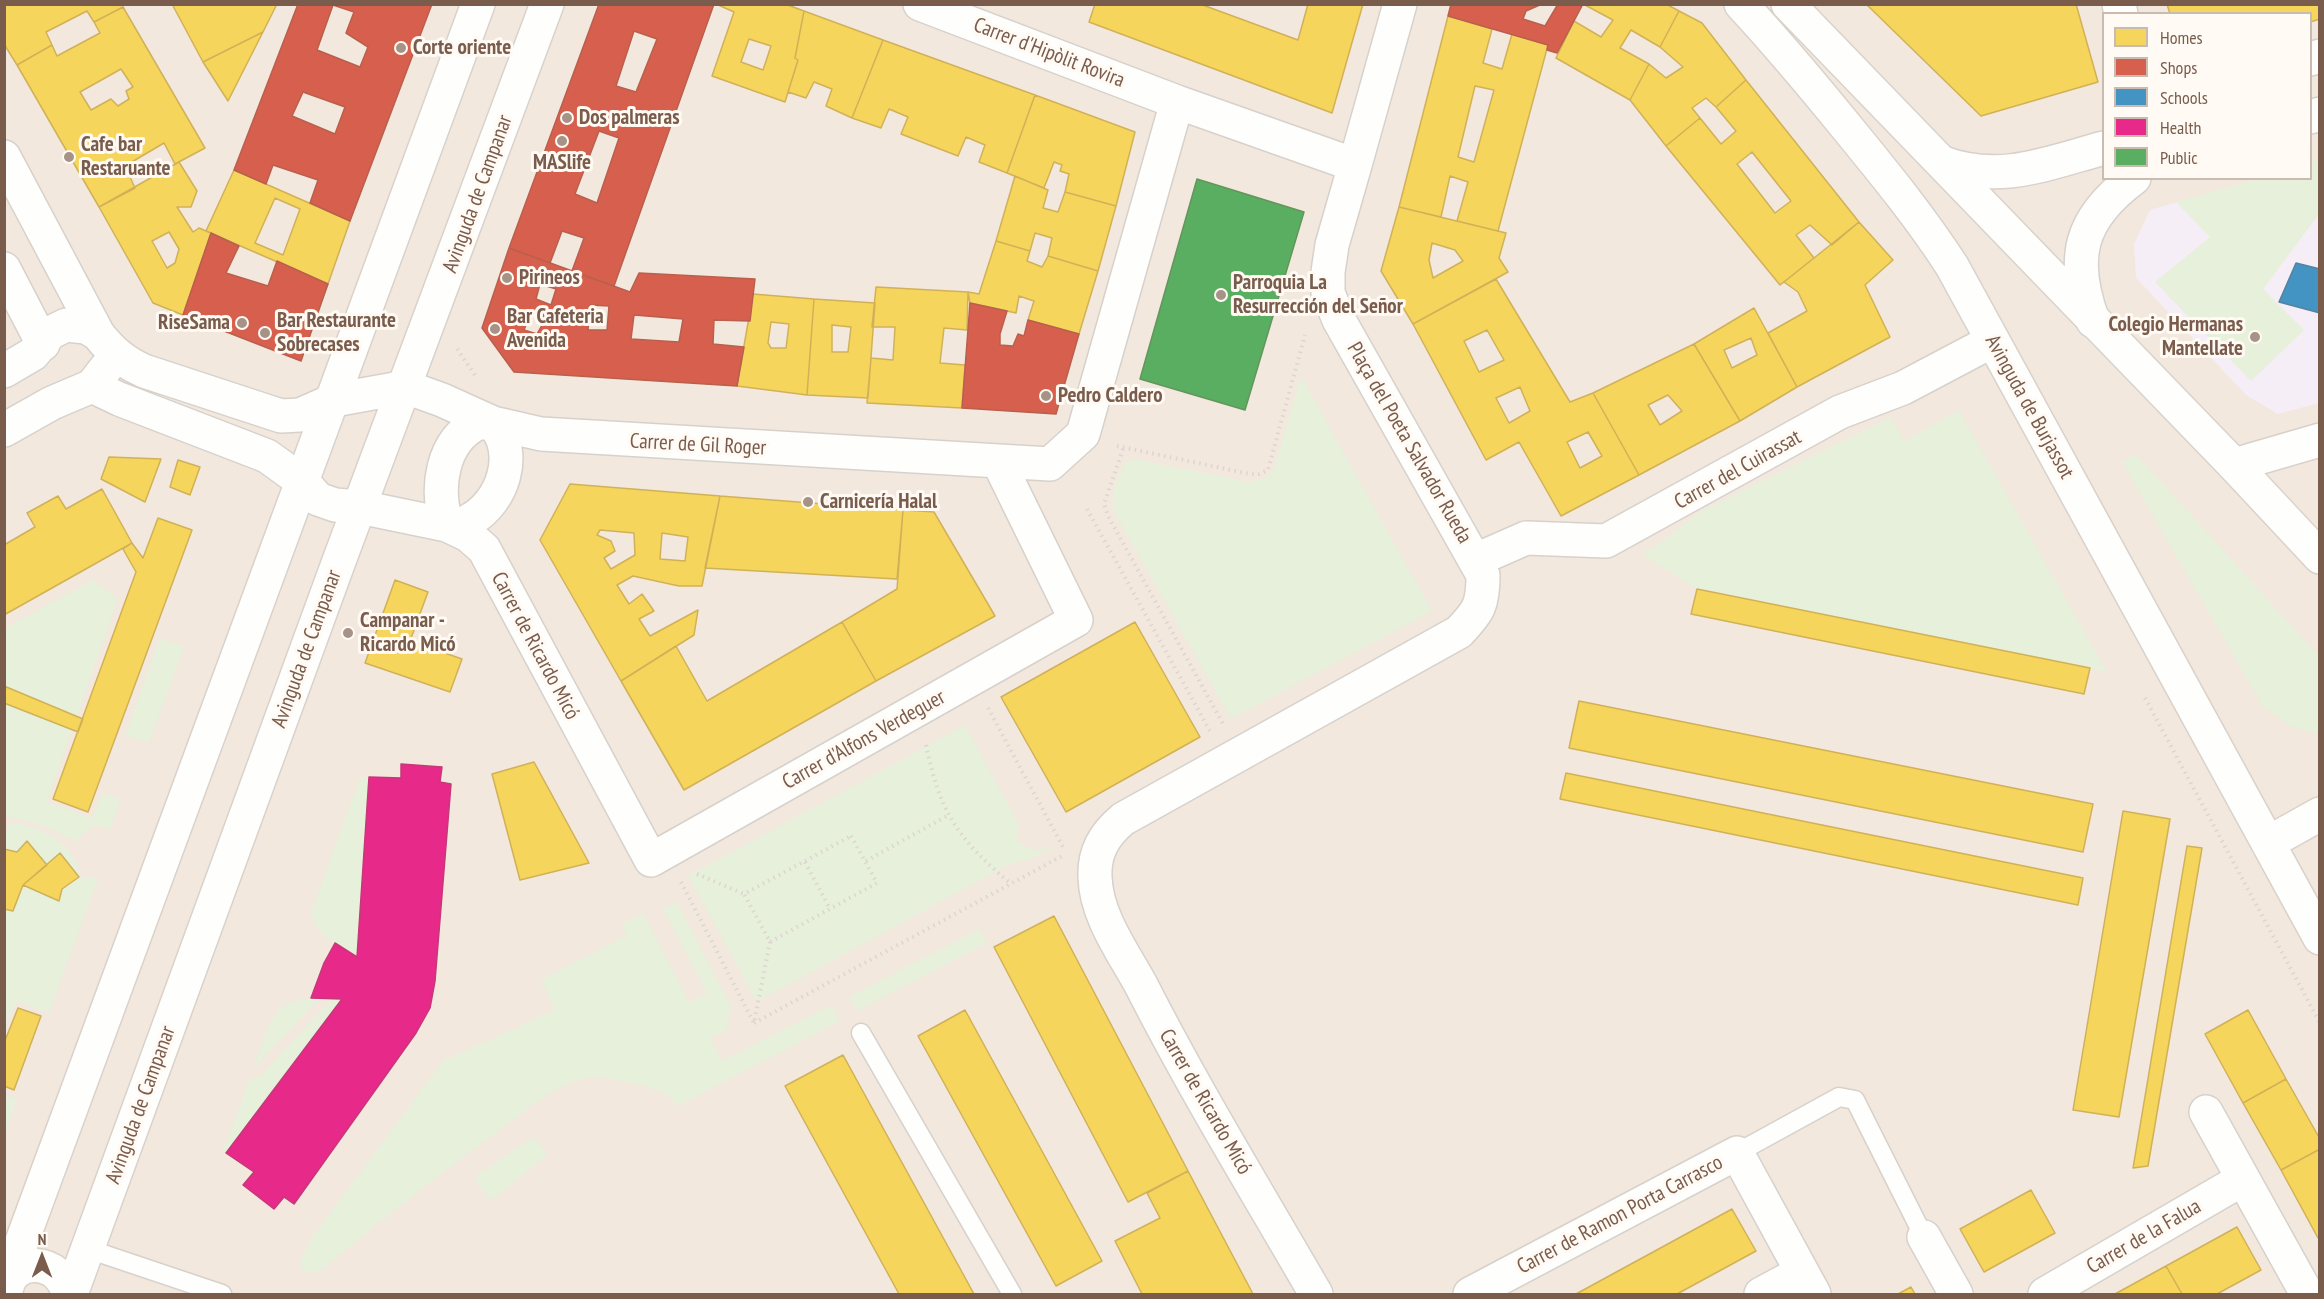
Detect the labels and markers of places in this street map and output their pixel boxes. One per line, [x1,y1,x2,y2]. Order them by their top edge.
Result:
place label: Corte oriente [413,35,511,61]
marker: Corte oriente [394,41,408,55]
place label: Dos palmeras [579,105,679,131]
marker: Dos palmeras [560,111,574,125]
place label: Cafe bar Restaruante [81,132,171,182]
marker: MASlife [555,134,569,148]
marker: Cafe bar Restaruante [62,150,76,164]
place label: MASlife [533,150,591,176]
place label: Pirineos [519,265,580,291]
place label: Parroquia La Resurrección del Señor [1233,270,1403,320]
marker: Pirineos [500,271,514,285]
marker: Parroquia La Resurrección del Señor [1214,288,1228,302]
place label: Bar Cafeteria Avenida [507,304,604,354]
place label: Bar Restaurante Sobrecases [277,308,396,358]
place label: RiseSama [158,310,230,336]
place label: Colegio Hermanas Mantellate [2109,312,2243,362]
marker: RiseSama [235,316,249,330]
marker: Bar Cafeteria Avenida [488,322,502,336]
marker: Bar Restaurante Sobrecases [258,326,272,340]
marker: Colegio Hermanas Mantellate [2248,330,2262,344]
place label: Pedro Caldero [1058,383,1163,409]
marker: Pedro Caldero [1039,389,1053,403]
place label: Carnicería Halal [820,489,937,515]
marker: Carnicería Halal [801,495,815,509]
place label: Campanar - Ricardo Micó [360,608,456,658]
marker: Campanar - Ricardo Micó [341,626,355,640]

